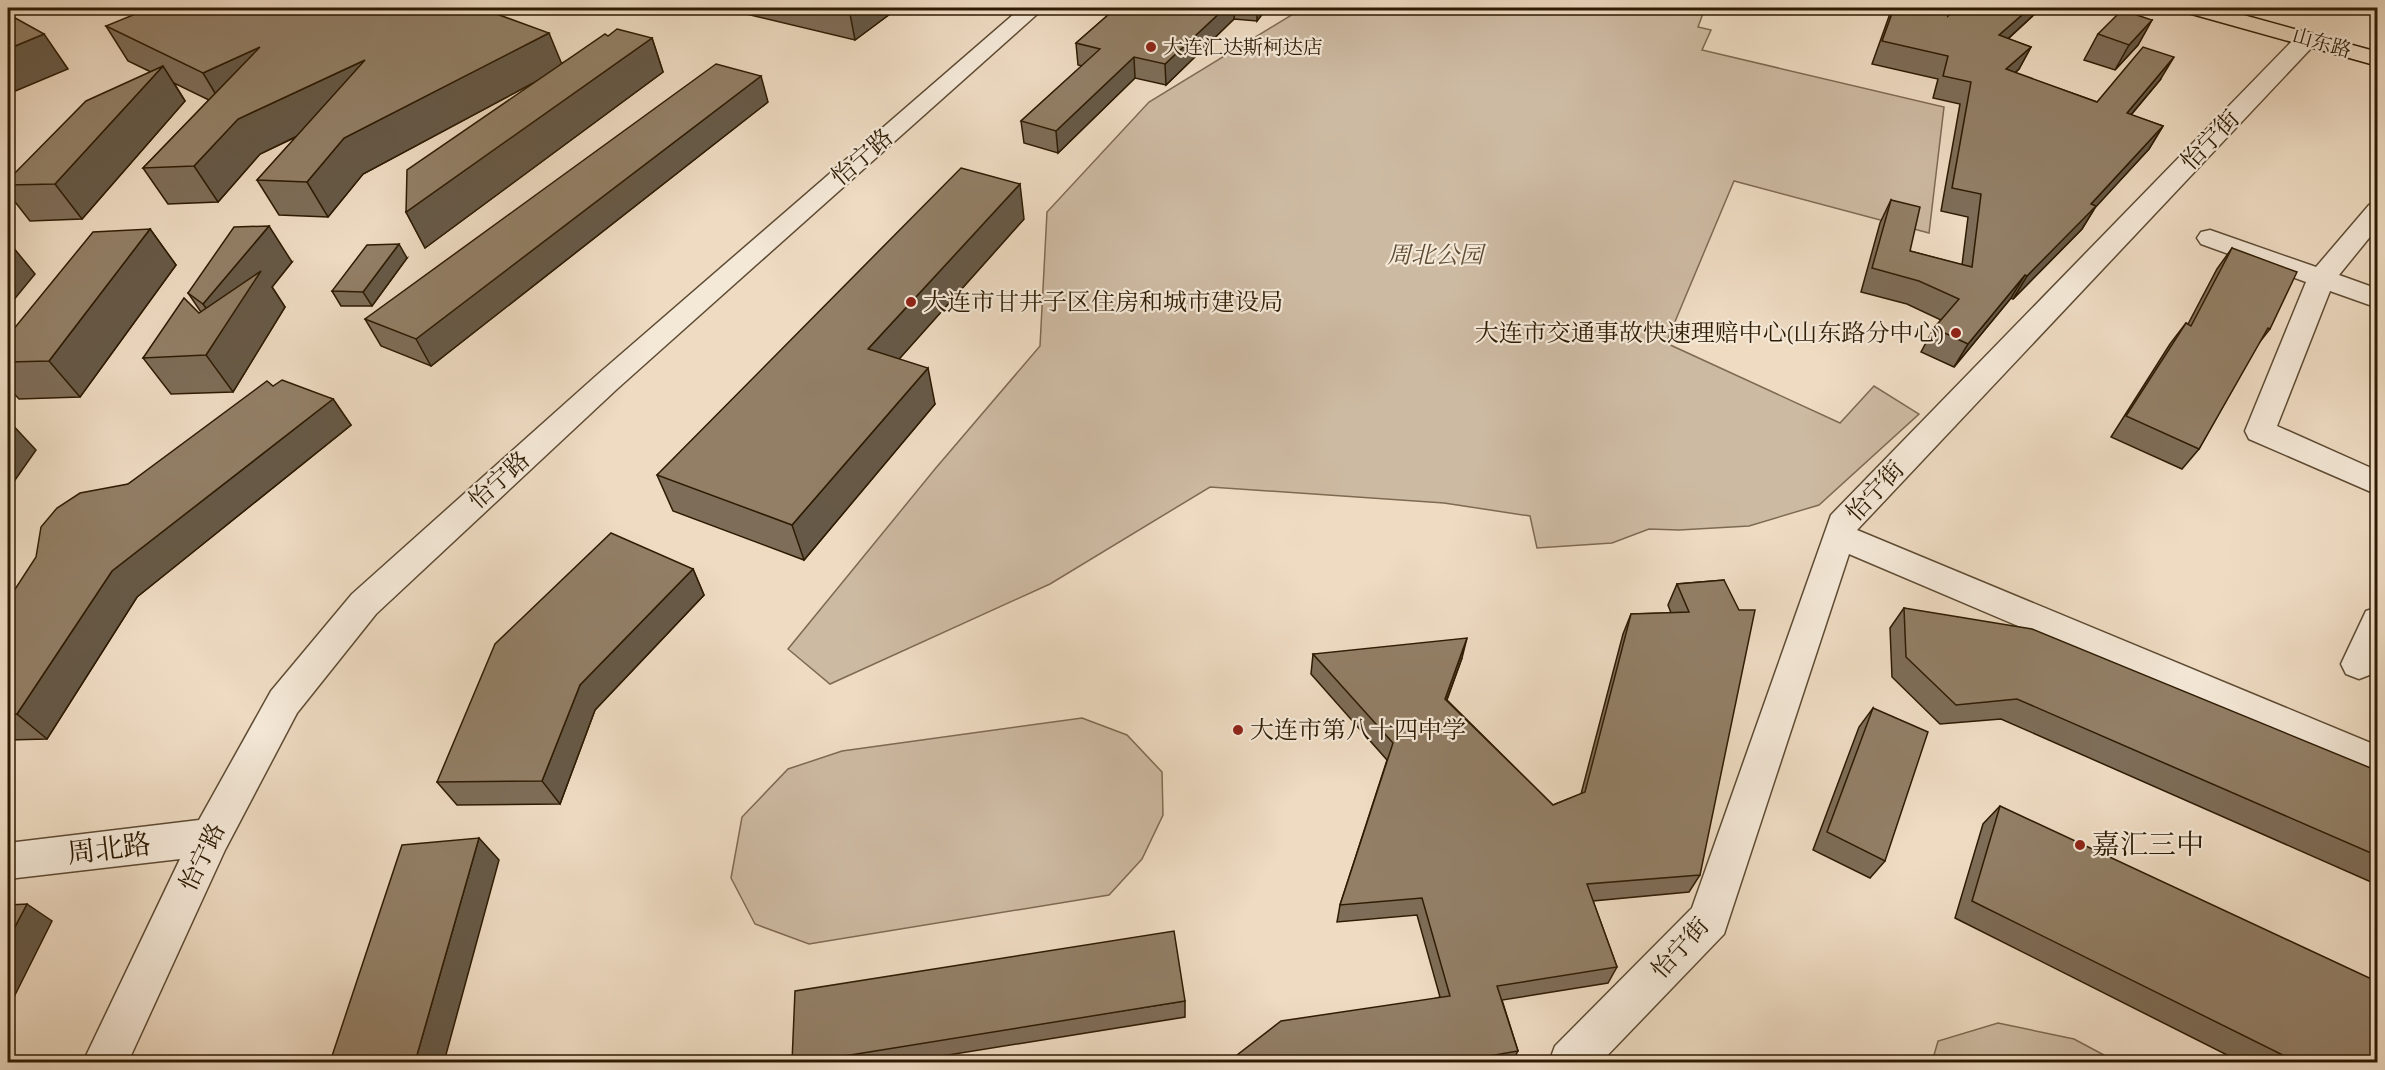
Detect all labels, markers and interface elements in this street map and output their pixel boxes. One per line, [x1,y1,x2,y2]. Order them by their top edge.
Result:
street label: 山东路 [2289,22,2355,64]
place label: 大连汇达斯柯达店 [1163,34,1323,61]
marker: 大连汇达斯柯达店 [1144,40,1158,54]
street label: 怡宁街 [2173,103,2247,177]
street label: 怡宁路 [824,121,900,193]
park label: 周北公园 [1387,239,1487,271]
place label: 大连市甘井子区住房和城市建设局 [923,286,1283,318]
marker: 大连市甘井子区住房和城市建设局 [904,295,918,309]
place label: 大连市交通事故快速理赔中心(山东路分中心) [1475,317,1944,349]
marker: 大连市交通事故快速理赔中心(山东路分中心) [1949,326,1963,340]
street label: 怡宁路 [462,444,536,516]
street label: 怡宁街 [1839,454,1911,528]
place label: 大连市第八十四中学 [1250,714,1466,746]
marker: 大连市第八十四中学 [1231,723,1245,737]
street label: 怡宁路 [172,818,232,896]
street label: 周北路 [65,825,153,873]
place label: 嘉汇三中 [2092,826,2204,864]
marker: 嘉汇三中 [2073,838,2087,852]
street label: 怡宁街 [1644,911,1716,985]

